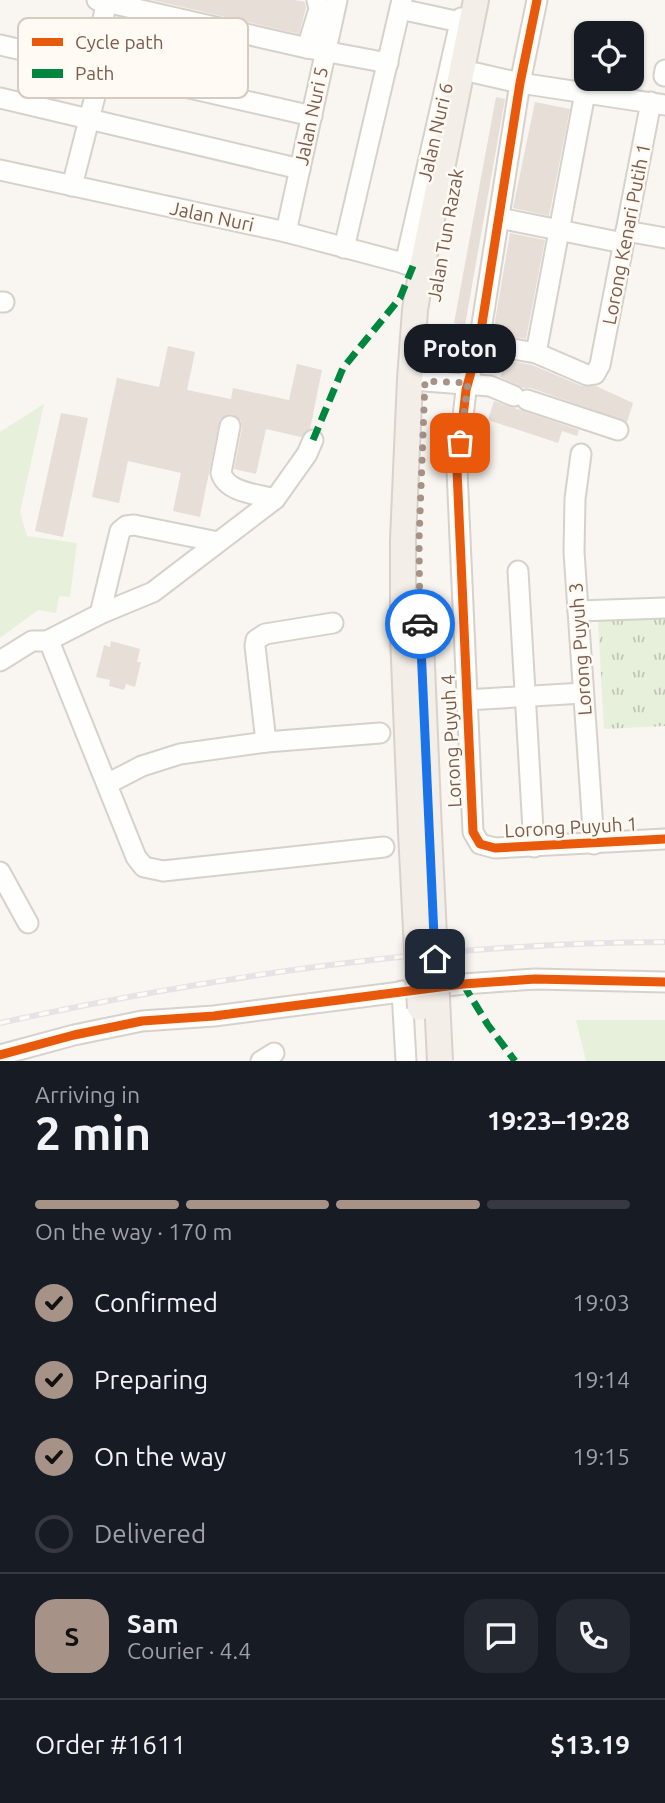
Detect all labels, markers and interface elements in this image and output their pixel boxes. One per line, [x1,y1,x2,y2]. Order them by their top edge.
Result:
legend [18,18,248,98]
map controls [574,21,644,91]
button: locate [574,21,644,91]
text: Cycle path [75,31,164,53]
text: Path [75,62,114,84]
street label: Jalan Nuri 5 [290,65,332,167]
street label: Jalan Nuri 6 [413,81,457,183]
street label: Lorong Kenari Putih 1 [598,142,654,326]
street label: Jalan Tun Razak [422,166,468,303]
street label: Jalan Nuri [168,196,256,236]
callout: Proton [404,324,516,373]
text: Proton [423,336,497,361]
pin [430,413,490,473]
icon: bag [441,424,479,462]
street label: Lorong Puyuh 3 [564,582,596,716]
courier [385,589,455,659]
icon: car [401,605,439,643]
street label: Lorong Puyuh 4 [437,674,465,808]
street label: Lorong Puyuh 1 [504,813,638,841]
pin [405,929,465,989]
icon: home [416,940,454,978]
text: Arriving in [35,1082,140,1107]
text: 19:23–19:28 [487,1106,630,1135]
text: 2 min [35,1107,151,1159]
text: On the way · 170 m [35,1219,232,1244]
icon: check [35,1284,73,1322]
text: Confirmed [94,1288,218,1317]
text: 19:03 [572,1290,630,1315]
icon: check [35,1361,73,1399]
text: Preparing [94,1365,208,1394]
text: 19:14 [572,1367,630,1392]
icon: check [35,1438,73,1476]
text: On the way [94,1442,226,1471]
text: 19:15 [572,1444,630,1469]
text: Delivered [94,1519,206,1548]
button: chat [464,1599,538,1673]
button: phone [556,1599,630,1673]
text: Sam [127,1609,179,1638]
text: S [65,1622,79,1651]
text: Courier · 4.4 [127,1638,251,1663]
text: Order #1611 [35,1730,186,1759]
text: $13.19 [550,1730,630,1759]

